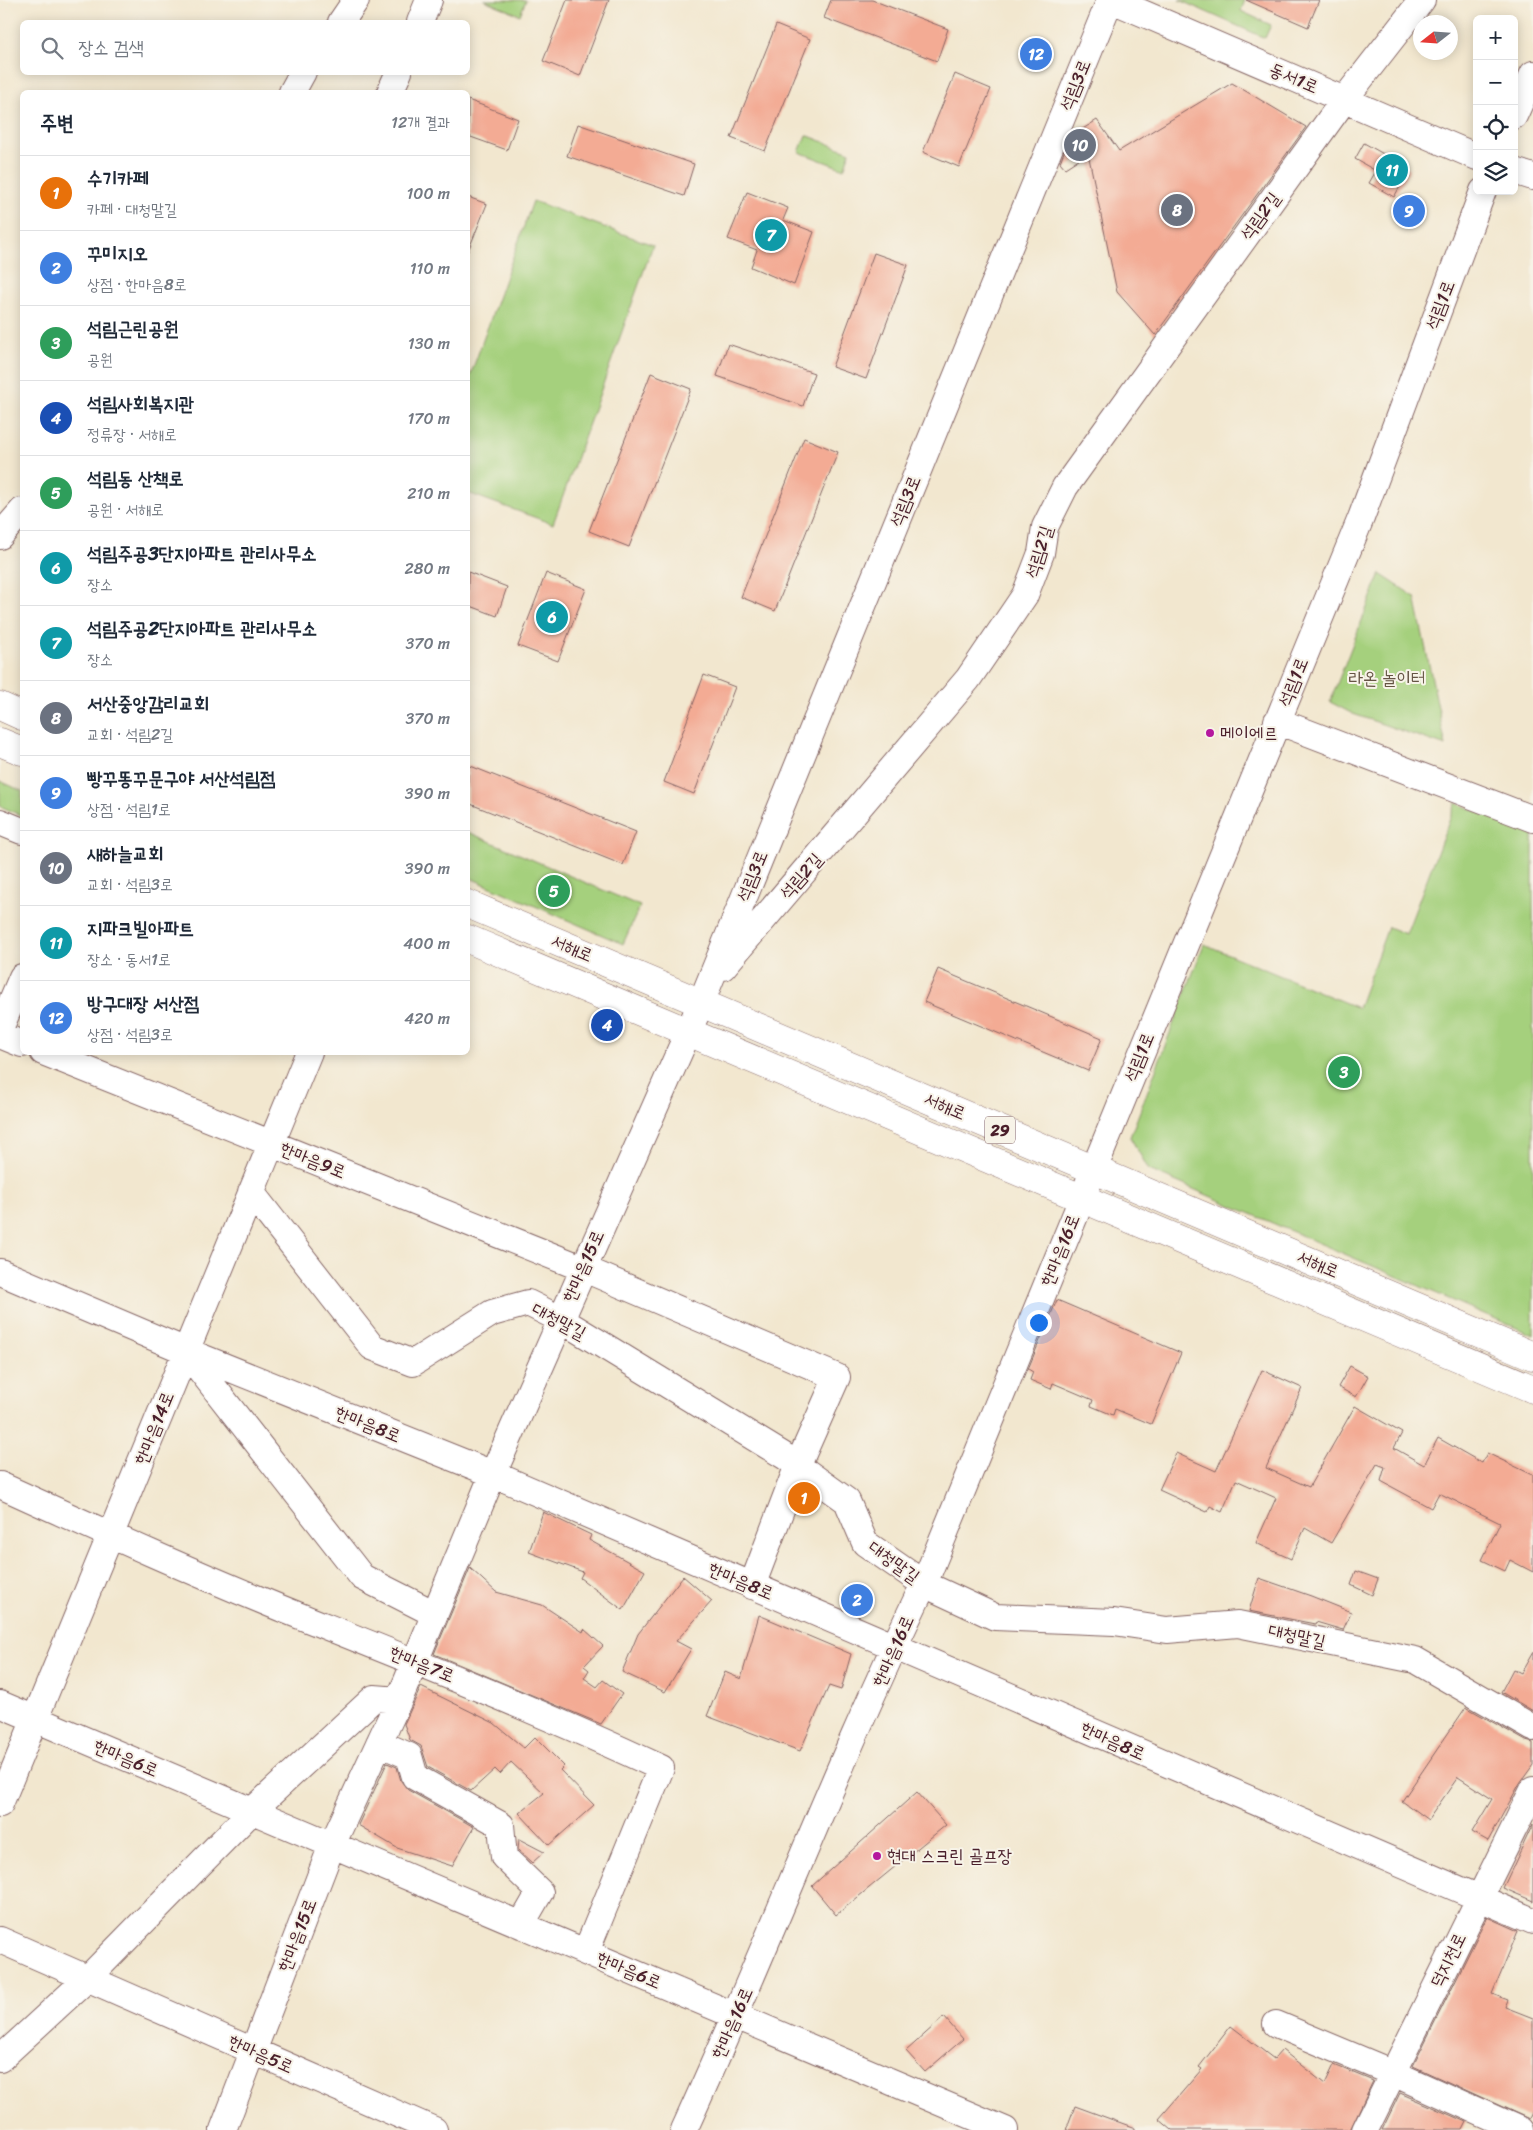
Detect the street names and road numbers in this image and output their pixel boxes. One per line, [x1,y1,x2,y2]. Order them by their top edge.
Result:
street label: 동서1로 [1264,53,1324,103]
street label: 석림3로 [1050,54,1100,116]
street label: 석림2길 [1231,184,1289,247]
street label: 석림1로 [1416,275,1464,335]
street label: 석림3로 [880,470,930,532]
street label: 석림2길 [1016,521,1062,582]
street label: 석림1로 [1269,652,1317,712]
street label: 석림3로 [727,845,777,907]
street label: 석림2길 [771,845,831,907]
street label: 서해로 [546,925,598,971]
street label: 석림1로 [1115,1027,1163,1087]
street label: 서해로 [919,1083,971,1129]
road number: 29 [985,1116,1015,1144]
street label: 한마음9로 [275,1132,351,1188]
street label: 한마음16로 [1031,1209,1089,1291]
street label: 한마음15로 [553,1224,613,1308]
street label: 서해로 [1292,1241,1344,1287]
street label: 대청말길 [526,1293,593,1349]
street label: 한마음14로 [125,1386,183,1470]
street label: 한마음8로 [330,1396,406,1452]
street label: 대청말길 [861,1532,927,1592]
street label: 한마음8로 [703,1553,779,1609]
street label: 한마음16로 [863,1610,923,1692]
street label: 대청말길 [1265,1614,1329,1658]
street label: 한마음7로 [384,1636,460,1692]
street label: 한마음8로 [1075,1712,1151,1770]
street label: 한마음6로 [88,1730,164,1786]
street label: 한마음15로 [268,1893,326,1977]
street label: 덕지천로 [1421,1927,1475,1993]
street label: 한마음6로 [591,1942,667,1998]
street label: 한마음16로 [702,1982,762,2064]
street label: 한마음5로 [223,2025,299,2083]

